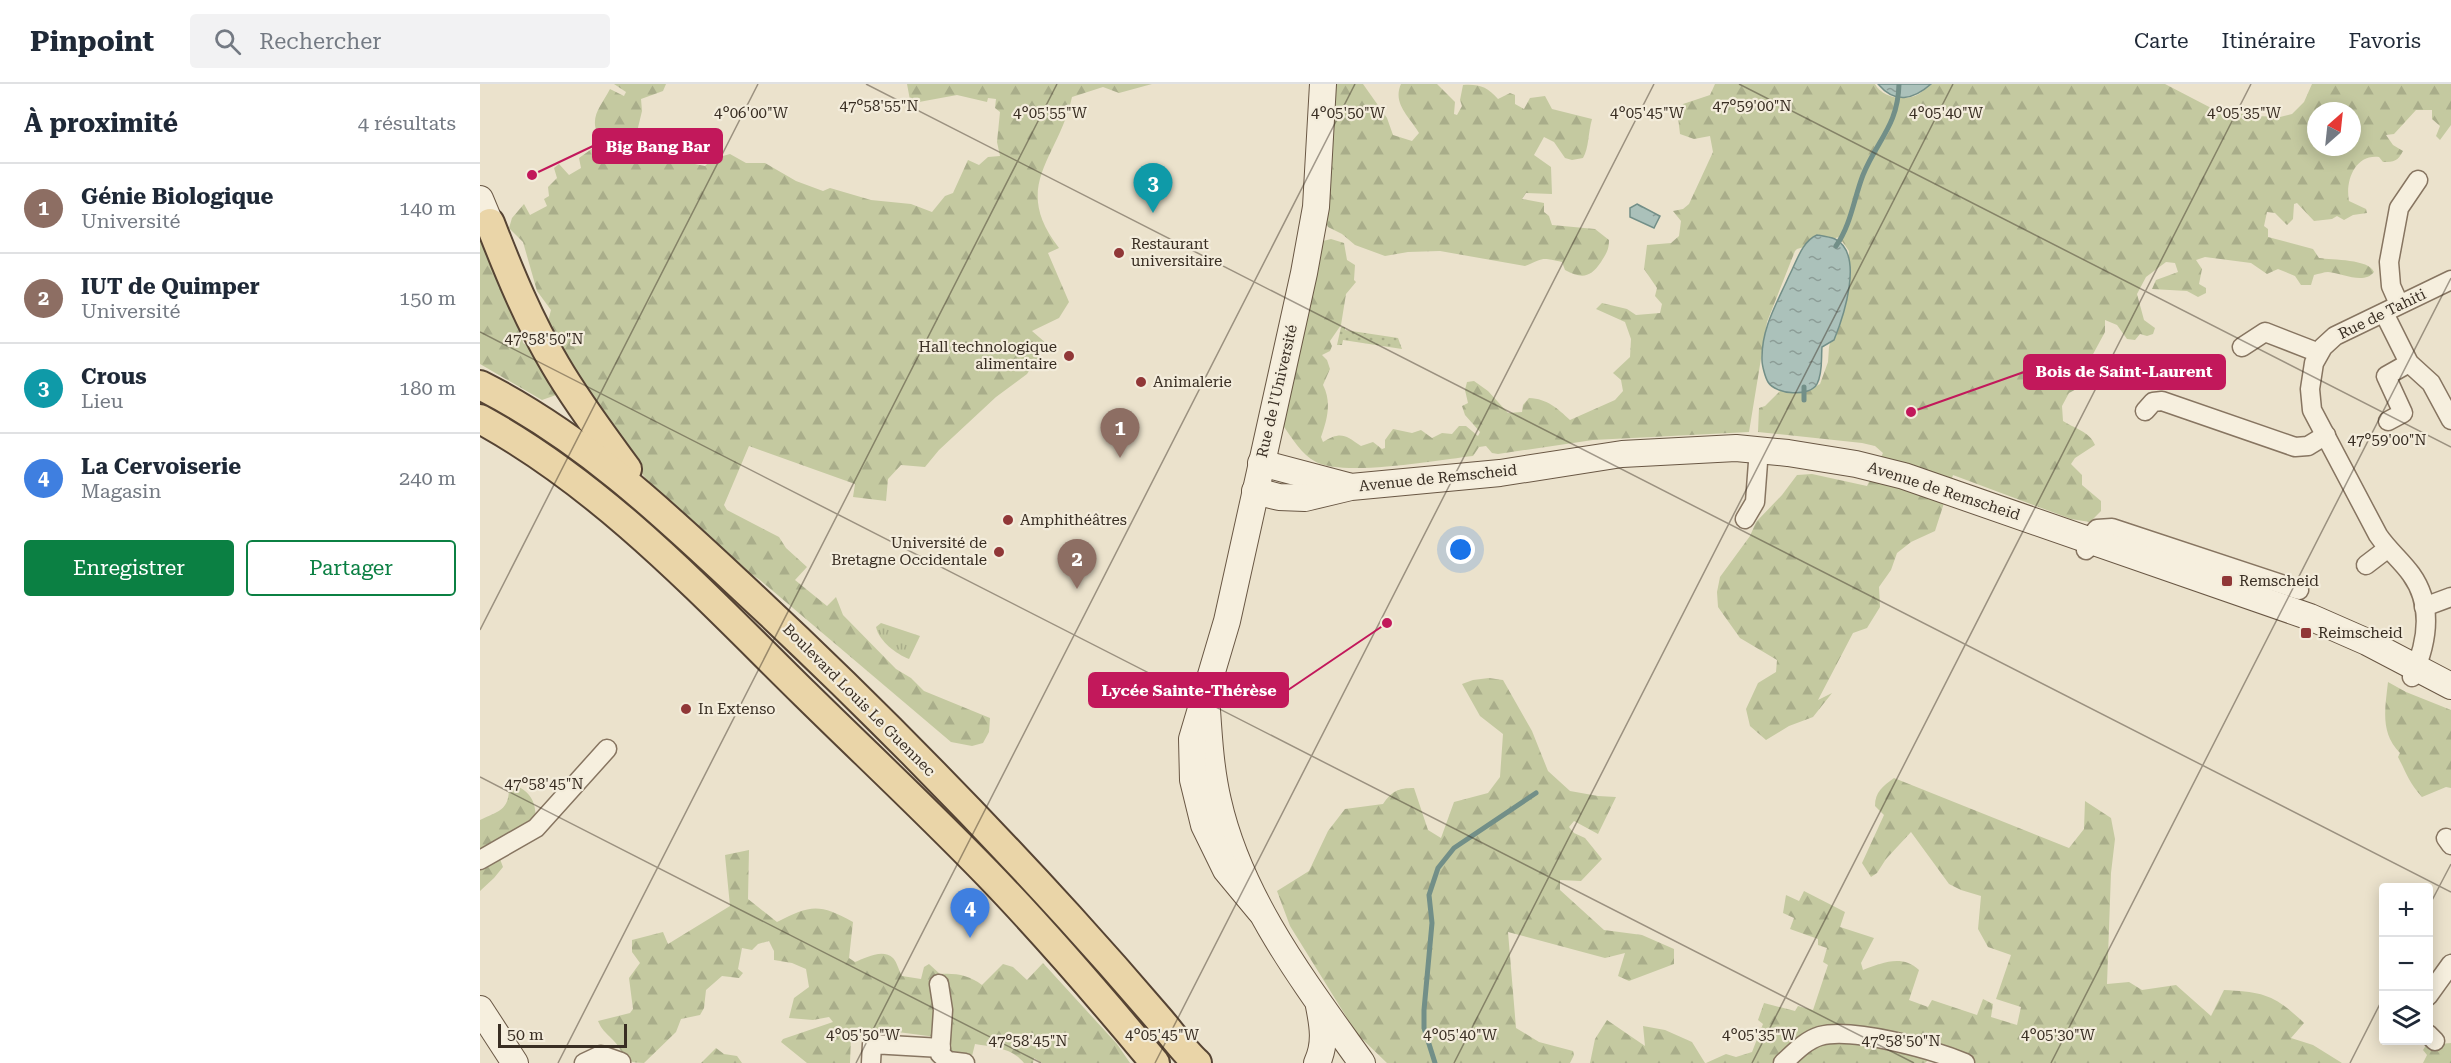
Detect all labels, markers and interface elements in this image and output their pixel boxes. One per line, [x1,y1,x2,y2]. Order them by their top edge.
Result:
search box [190,14,610,68]
text: Pinpoint [30,25,154,58]
icon: search [211,25,244,58]
text: Rechercher [259,29,381,54]
text: Carte [2134,29,2189,53]
text: Itinéraire [2222,29,2316,53]
text: Favoris [2349,29,2421,53]
text: 47°58'55"N [839,97,919,115]
text: 47°59'00"N [1712,97,1792,115]
north arrow [2307,102,2361,156]
text: 4°06'00"W [714,104,789,122]
text: 4°05'55"W [1013,104,1088,122]
text: 4°05'50"W [1311,104,1386,122]
text: 4°05'45"W [1610,104,1685,122]
text: 4°05'40"W [1909,104,1984,122]
text: 4°05'35"W [2207,104,2282,122]
text: À proximité [24,108,178,138]
text: 4 résultats [358,111,456,135]
callout: Big Bang Bar [593,129,722,163]
text: Big Bang Bar [606,137,710,156]
pin: 3 [1134,164,1172,213]
text: Génie Biologique [81,184,273,209]
text: 1 [38,196,49,220]
text: 140 m [399,196,456,220]
text: Université [81,209,180,233]
place label: Restaurant universitaire [1131,235,1222,270]
marker: Restaurant universitaire [1112,246,1126,260]
text: IUT de Quimper [81,274,260,299]
street label: Rue de Tahiti [2335,285,2429,343]
text: 2 [38,286,49,310]
text: 150 m [399,286,456,310]
text: Université [81,299,180,323]
street label: Rue de l'Université [1253,323,1301,459]
text: 47°58'50"N [504,330,584,348]
place label: Hall technologique alimentaire [919,338,1057,373]
marker: Hall technologique alimentaire [1062,349,1076,363]
callout: Bois de Saint-Laurent [2024,355,2225,389]
text: Bois de Saint-Laurent [2035,362,2213,381]
text: Crous [81,364,147,389]
place label: Animalerie [1153,373,1232,391]
marker: Animalerie [1134,375,1148,389]
text: 3 [38,376,49,400]
text: 180 m [399,376,456,400]
text: Lieu [81,389,123,413]
pin: 1 [1100,408,1140,458]
text: 47°59'00"N [2347,431,2427,449]
text: La Cervoiserie [81,454,241,479]
street label: Avenue de Remscheid [1866,458,2023,524]
street label: Avenue de Remscheid [1358,461,1518,495]
text: 4 [38,466,49,490]
text: 240 m [399,466,456,490]
text: Magasin [81,479,161,503]
place label: Amphithéâtres [1020,511,1127,529]
marker: Amphithéâtres [1001,513,1015,527]
place label: Université de Bretagne Occidentale [831,534,987,569]
your location [1446,535,1475,564]
button: Enregistrer [24,540,234,596]
button: Partager [246,540,456,596]
pin: 2 [1058,540,1096,589]
marker: Université de Bretagne Occidentale [992,545,1006,559]
place label: Remscheid [2239,572,2319,590]
marker: Remscheid [2220,574,2234,588]
street label: Boulevard Louis Le Guennec [779,620,939,780]
place label: Reimscheid [2318,624,2403,642]
marker: Reimscheid [2299,626,2313,640]
callout: Lycée Sainte-Thérèse [1089,673,1288,707]
text: Lycée Sainte-Thérèse [1101,681,1277,700]
place label: In Extenso [698,700,775,718]
marker: In Extenso [679,702,693,716]
text: 47°58'45"N [504,775,584,793]
map controls [2379,883,2433,1045]
button: + [2379,883,2433,937]
pin: 4 [950,888,990,938]
button: − [2379,937,2433,991]
button: layers [2379,991,2433,1045]
scale bar [498,1021,627,1048]
text: 50 m [507,1025,544,1044]
text: 4°05'50"W [826,1026,901,1044]
text: 4°05'45"W [1125,1026,1200,1044]
text: 4°05'40"W [1423,1026,1498,1044]
text: 4°05'35"W [1722,1026,1797,1044]
text: 4°05'30"W [2021,1026,2096,1044]
text: 47°58'45"N [988,1032,1068,1050]
text: 47°58'50"N [1861,1032,1941,1050]

